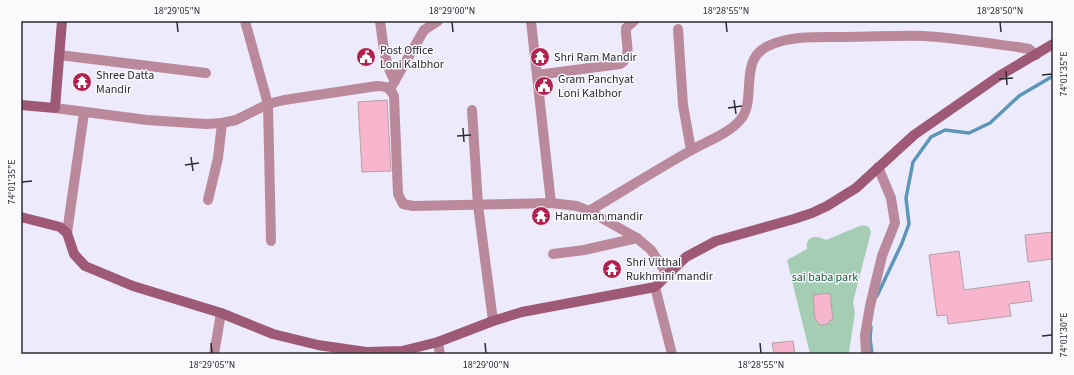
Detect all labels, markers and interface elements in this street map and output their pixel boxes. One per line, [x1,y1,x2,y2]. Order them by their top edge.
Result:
text: 18°29'05"N [154,4,200,18]
text: 18°29'00"N [429,4,475,18]
text: 18°28'55"N [703,4,749,18]
text: 18°28'50"N [977,4,1023,18]
place label: Post Office Loni Kalbhor [380,42,445,73]
public building icon: Post Office Loni Kalbhor [355,46,377,68]
temple icon: Shri Ram Mandir [529,46,551,68]
place label: Shri Ram Mandir [554,49,638,66]
text: 74°01'35"E [1057,51,1071,97]
place label: Shree Datta Mandir [96,67,154,98]
temple icon: Shree Datta Mandir [71,71,93,93]
place label: Gram Panchyat Loni Kalbhor [558,71,634,102]
public building icon: Gram Panchyat Loni Kalbhor [533,75,555,97]
text: 74°01'35"E [5,159,19,205]
temple icon: Hanuman mandir [530,205,552,227]
place label: Hanuman mandir [555,208,644,225]
place label: Shri Vitthal Rukhmini mandir [626,254,714,285]
temple icon: Shri Vitthal Rukhmini mandir [601,258,623,280]
park label: sai baba park [792,269,858,286]
text: 74°01'30"E [1057,312,1071,358]
text: 18°29'05"N [189,358,235,372]
text: 18°29'00"N [463,358,509,372]
text: 18°28'55"N [738,358,784,372]

